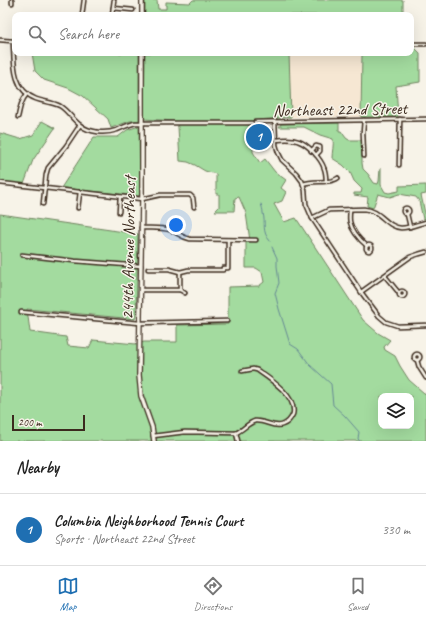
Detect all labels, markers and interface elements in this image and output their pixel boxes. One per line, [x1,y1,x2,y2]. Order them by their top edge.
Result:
search box [12,12,414,56]
icon: search [26,23,48,45]
text: Search here [58,25,119,44]
street label: Northeast 22nd Street [273,98,410,121]
pin: 1 [246,122,272,152]
street label: 244th Avenue Northeast [117,174,140,320]
your location [166,215,186,235]
map controls [378,393,414,429]
button: layers [378,393,414,429]
scale bar [12,413,85,432]
text: 200 m [18,415,42,429]
text: Nearby [16,457,59,478]
text: Columbia Neighborhood Tennis Court [54,512,243,531]
text: 1 [26,522,32,538]
text: 330 m [382,522,410,538]
text: Sports · Northeast 22nd Street [54,531,195,547]
tab: Map [57,575,79,613]
tab: Directions [194,575,232,613]
tab: Saved [347,575,369,613]

